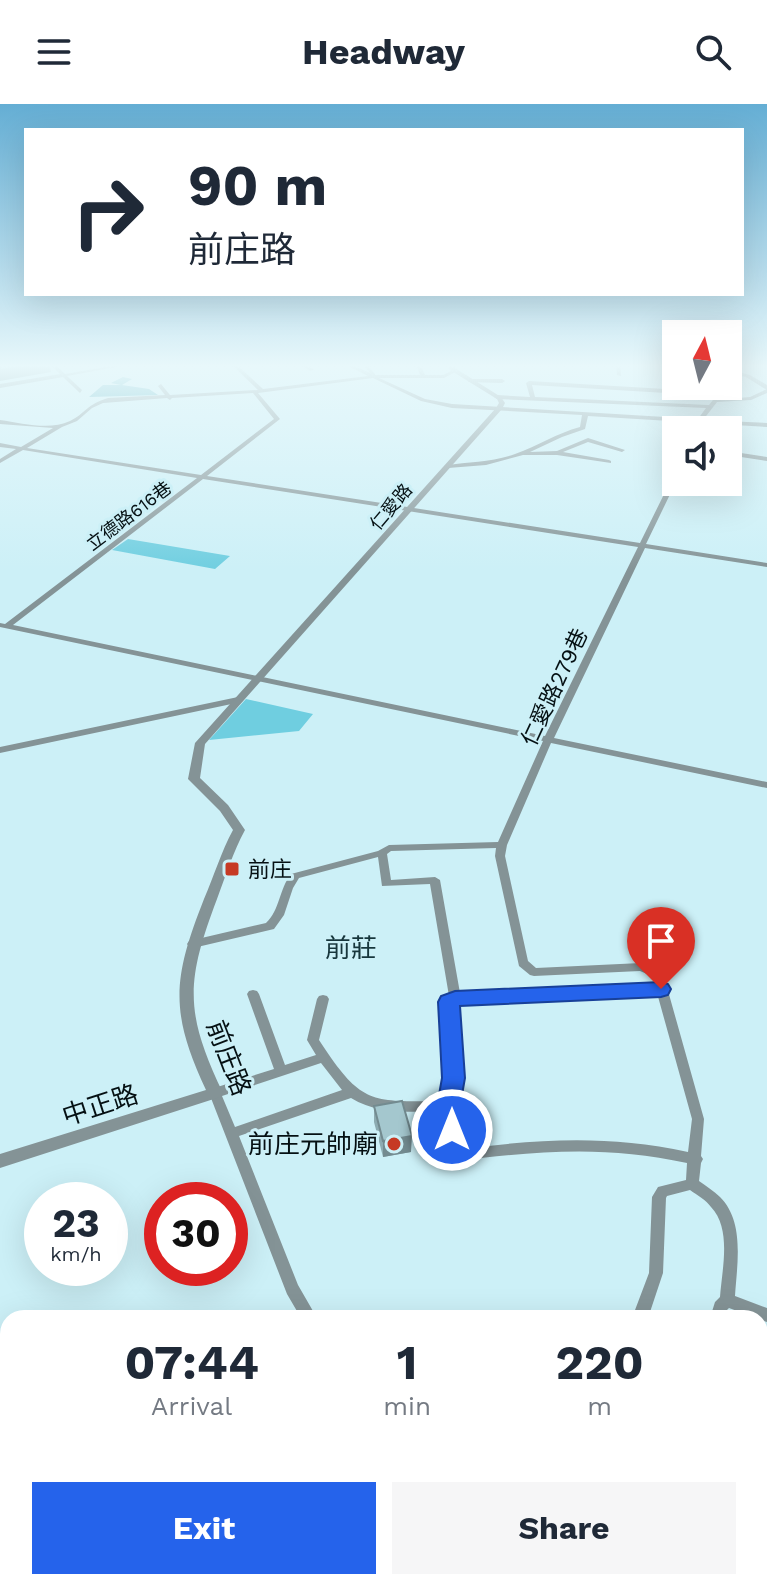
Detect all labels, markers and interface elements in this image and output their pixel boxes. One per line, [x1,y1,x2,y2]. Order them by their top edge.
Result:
icon: menu [32,30,76,74]
icon: search [691,30,735,74]
text: Headway [302,31,465,73]
text: 90 m [188,153,327,219]
icon: right [56,160,160,264]
text: 前庄路 [188,229,296,271]
north arrow [662,320,742,400]
map controls [662,320,742,496]
button: sound [662,416,742,496]
street label: 立德路616巷 [82,477,175,554]
street label: 仁愛路 [365,479,416,534]
street label: 仁愛路279巷 [516,625,592,750]
place label: 前庄 [248,857,292,882]
marker: 前庄 [223,860,241,878]
pin [627,907,695,989]
icon: arrive [639,919,683,963]
district label: 前莊 [325,933,377,963]
street label: 前庄路 [201,1016,257,1100]
street label: 中正路 [58,1079,142,1131]
position arrow [410,1088,494,1172]
place label: 前庄元帥廟 [248,1129,378,1159]
marker: 前庄元帥廟 [385,1135,403,1153]
speed limit sign: 30 [144,1182,248,1286]
text: 23 [52,1200,100,1247]
text: km/h [50,1242,102,1266]
text: 07:44 [124,1334,259,1391]
text: 1 [397,1334,418,1391]
text: 220 [555,1334,644,1391]
text: Arrival [151,1391,232,1421]
text: min [383,1391,431,1421]
text: m [587,1391,612,1421]
button: Exit [32,1482,376,1574]
button: Share [392,1482,736,1574]

